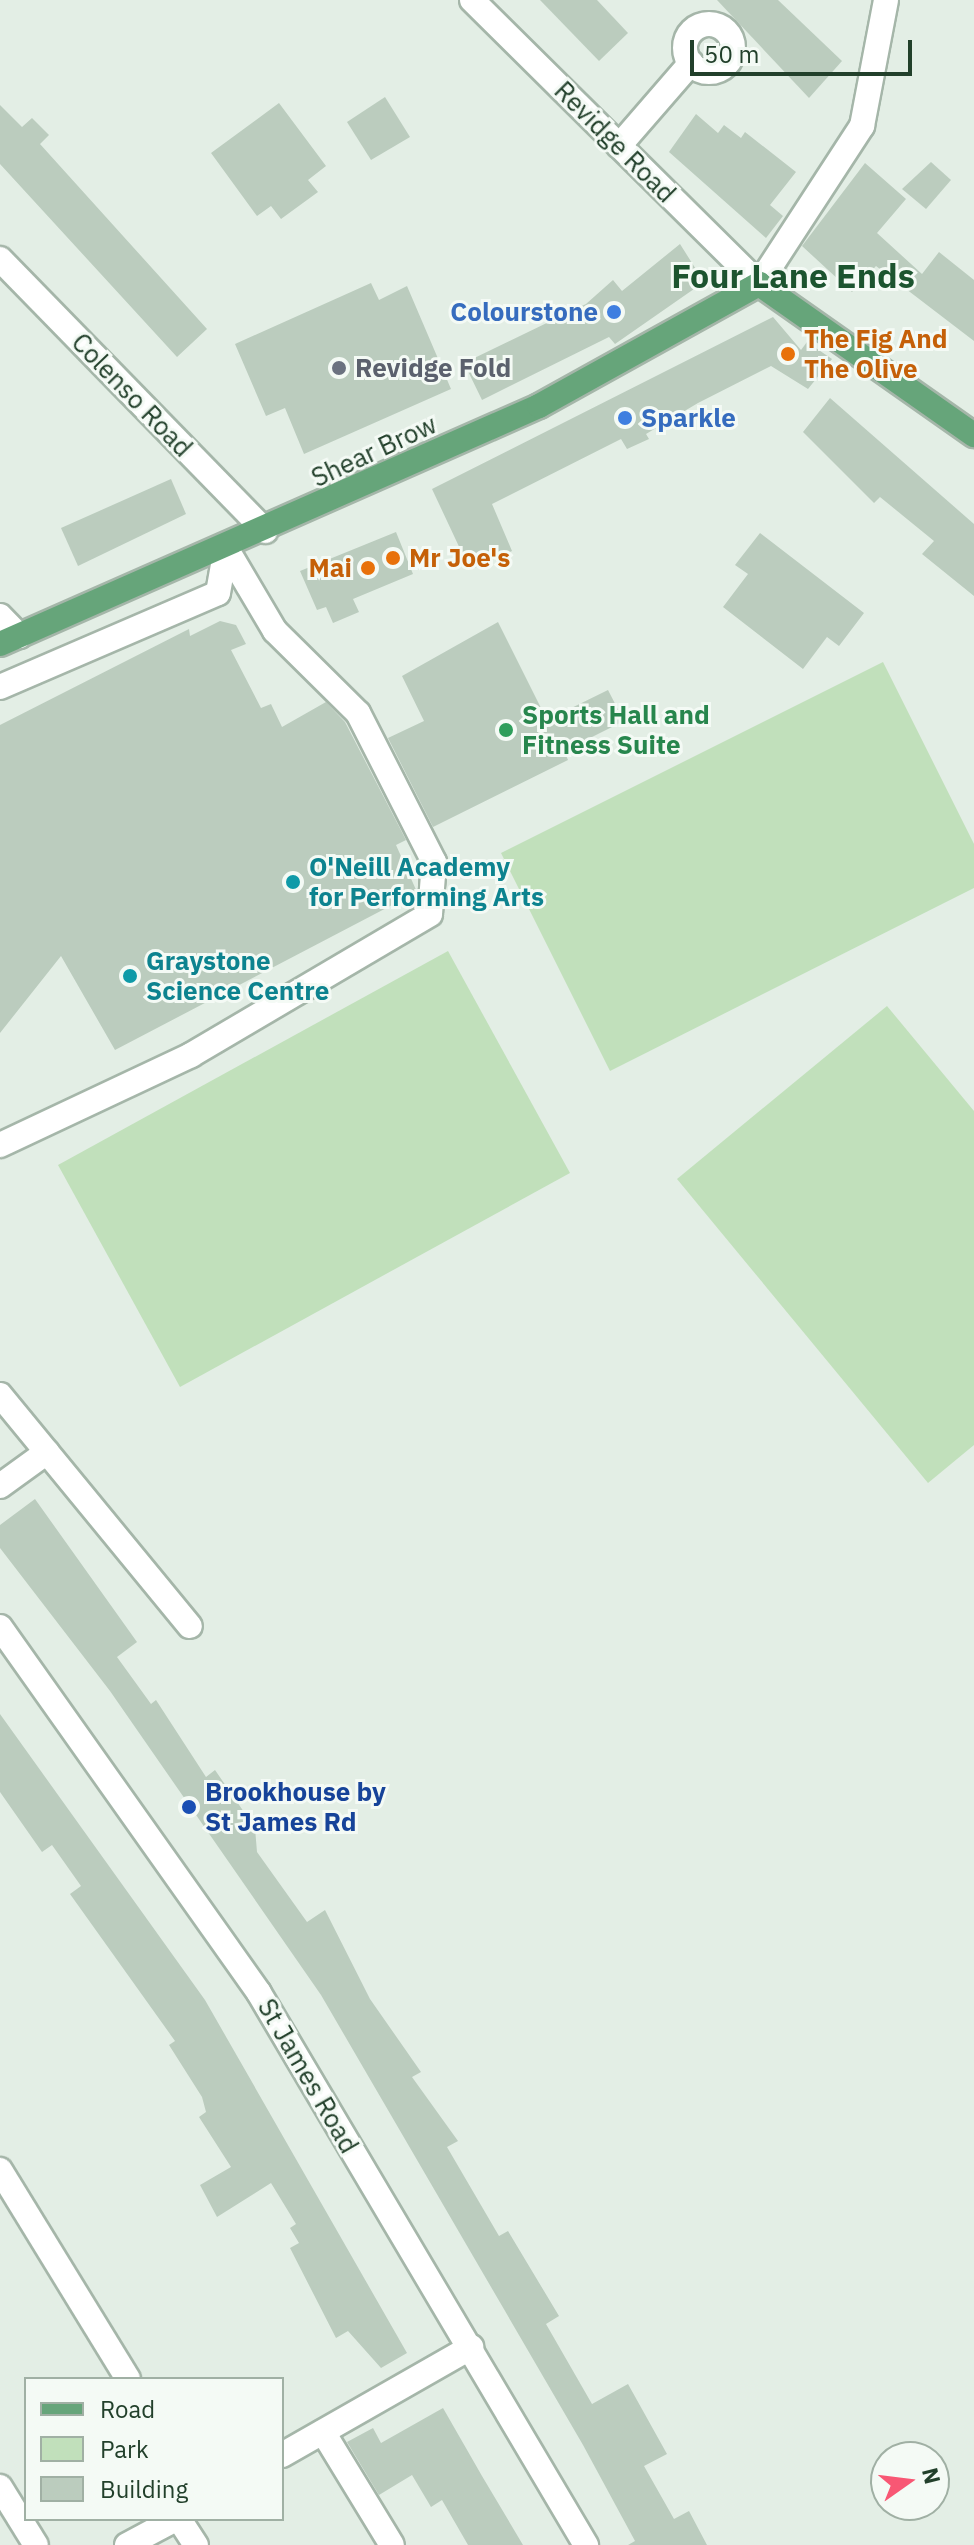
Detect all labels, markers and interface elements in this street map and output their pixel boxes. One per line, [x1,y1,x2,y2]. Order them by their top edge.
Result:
scale bar [694,24,916,74]
text: 50 m [704,38,759,70]
street label: Revidge Road [548,75,682,209]
district label: Four Lane Ends [671,256,915,296]
place label: Colourstone [450,296,598,328]
marker: Colourstone [605,303,623,321]
place label: The Fig And The Olive [804,323,948,384]
street label: Colenso Road [65,327,199,463]
marker: The Fig And The Olive [779,345,797,363]
place label: Revidge Fold [355,352,511,384]
marker: Revidge Fold [330,359,348,377]
place label: Sparkle [641,402,736,434]
street label: Shear Brow [306,408,442,494]
marker: Sparkle [616,409,634,427]
place label: Mr Joe's [409,542,510,574]
marker: Mr Joe's [384,549,402,567]
place label: Mai [308,552,352,584]
marker: Mai [359,559,377,577]
place label: Sports Hall and Fitness Suite [522,699,710,760]
marker: Sports Hall and Fitness Suite [497,721,515,739]
place label: O'Neill Academy for Performing Arts [309,851,544,912]
marker: O'Neill Academy for Performing Arts [284,873,302,891]
place label: Graystone Science Centre [146,945,329,1006]
marker: Graystone Science Centre [121,967,139,985]
place label: Brookhouse by St James Rd [205,1776,386,1838]
marker: Brookhouse by St James Rd [180,1798,198,1816]
street label: St James Road [251,1993,365,2159]
legend [24,2377,284,2521]
text: Road [100,2393,155,2425]
text: Park [100,2433,149,2465]
north arrow [870,2441,950,2521]
text: N [916,2464,948,2487]
text: Building [100,2473,188,2505]

